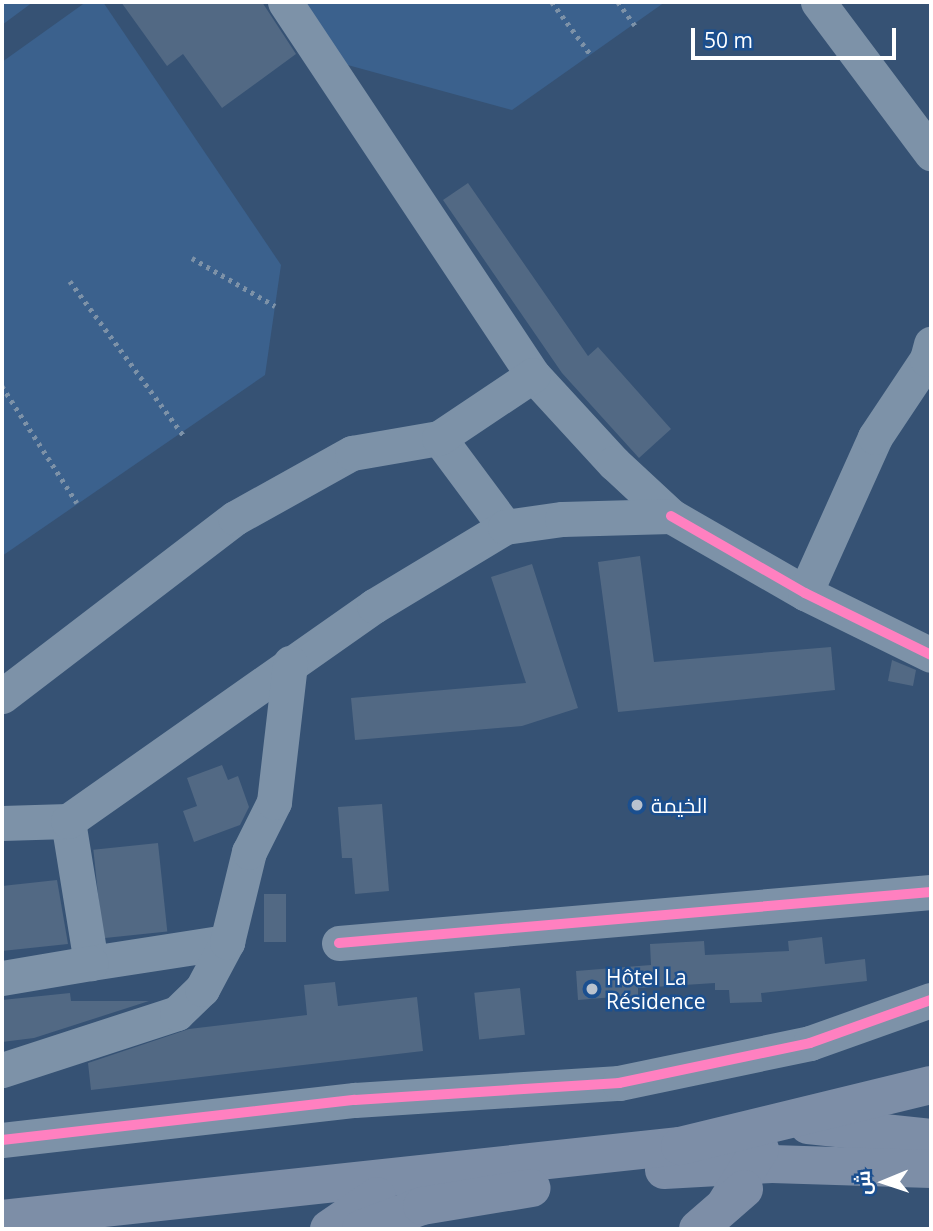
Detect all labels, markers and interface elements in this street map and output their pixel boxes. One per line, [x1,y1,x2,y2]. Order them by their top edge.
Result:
scale bar [695,14,900,58]
text: 50 m [704,26,753,54]
place label: الخيمة [651,792,708,818]
marker: الخيمة [629,797,645,813]
place label: Hôtel La Résidence [606,964,705,1014]
marker: Hôtel La Résidence [584,981,600,997]
north arrow [849,1147,919,1217]
text: ش [850,1170,876,1195]

